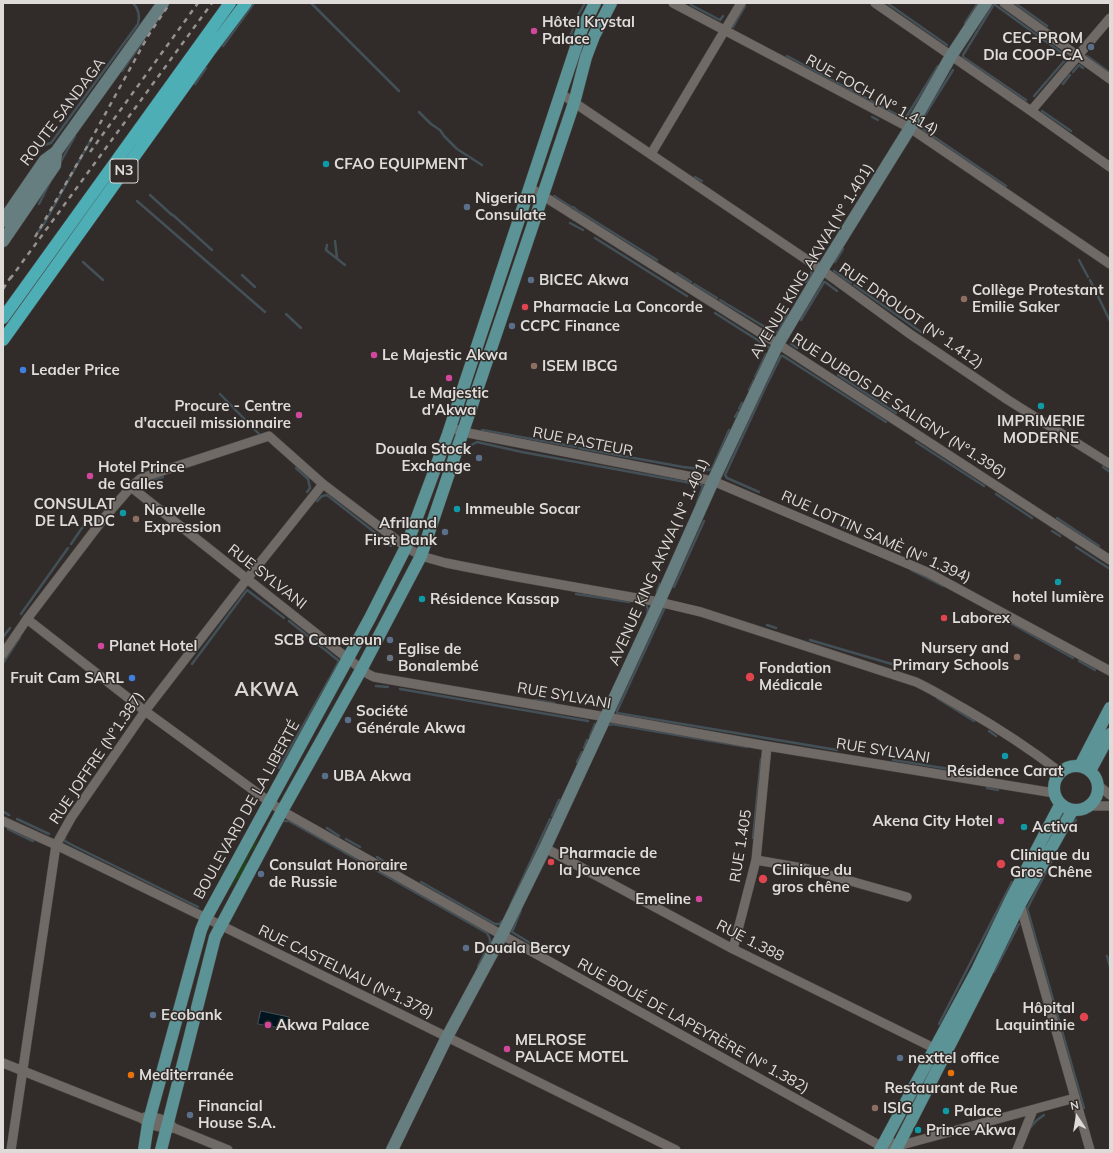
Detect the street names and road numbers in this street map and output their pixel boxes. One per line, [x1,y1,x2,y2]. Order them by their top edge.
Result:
street label: RUE FOCH (N° 1.414) [802,51,942,139]
street label: ROUTE SANDAGA [17,55,109,169]
road number: N3 [110,159,138,183]
street label: AVENUE KING AKWA( N° 1.401) [746,160,878,362]
street label: RUE DROUOT (N° 1.412) [836,259,986,373]
street label: RUE DUBOIS DE SALIGNY (N°1.396) [788,330,1010,482]
street label: RUE PASTEUR [531,423,635,461]
street label: AVENUE KING AKWA( N° 1.401) [605,456,713,668]
street label: RUE LOTTIN SAMÈ (N° 1.394) [778,487,974,587]
street label: RUE SYLVANI [224,541,310,613]
street label: RUE SYLVANI [516,679,612,713]
street label: RUE JOFFRE (N°1.387) [46,688,148,828]
street label: BOULEVARD DE LA LIBERTÉ [190,717,304,903]
street label: RUE SYLVANI [835,735,931,767]
street label: RUE 1.405 [726,808,756,884]
street label: RUE 1.388 [713,916,787,966]
street label: RUE CASTELNAU (N°1.378) [255,922,437,1022]
street label: RUE BOUÉ DE LAPEYRÈRE (N° 1.382) [574,955,812,1097]

